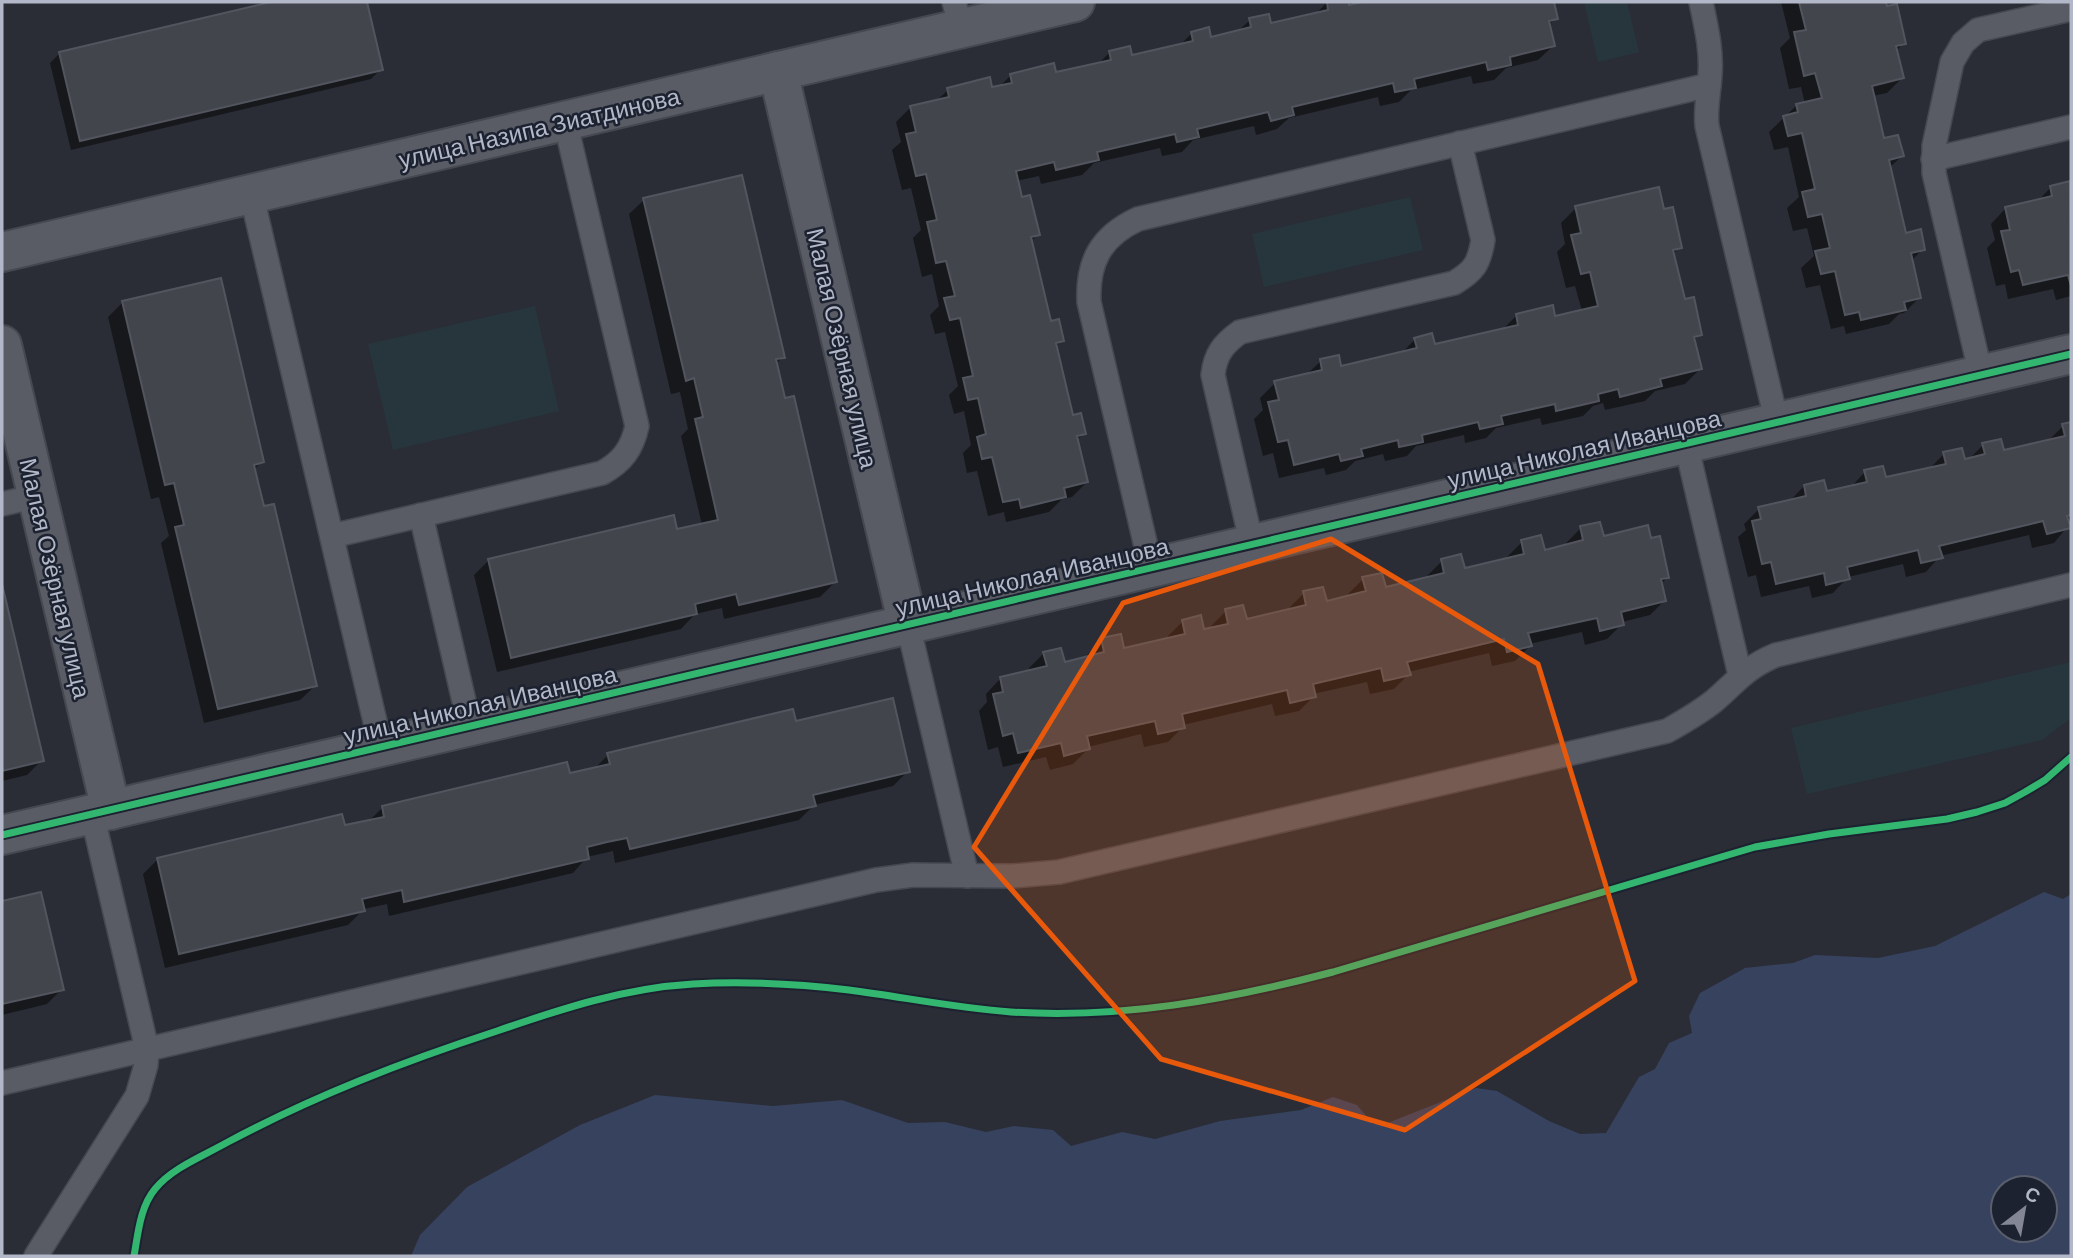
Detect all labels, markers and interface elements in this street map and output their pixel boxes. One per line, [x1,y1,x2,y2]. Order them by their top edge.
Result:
street label: улица Назипа Зиатдинова [396,80,683,173]
street label: Малая Озёрная улица [801,225,885,471]
street label: улица Николая Иванцова [1445,402,1724,494]
street label: Малая Озёрная улица [14,455,98,701]
street label: улица Николая Иванцова [893,530,1172,622]
street label: улица Николая Иванцова [341,658,620,750]
north arrow [1989,1174,2059,1244]
text: С [2021,1181,2045,1208]

